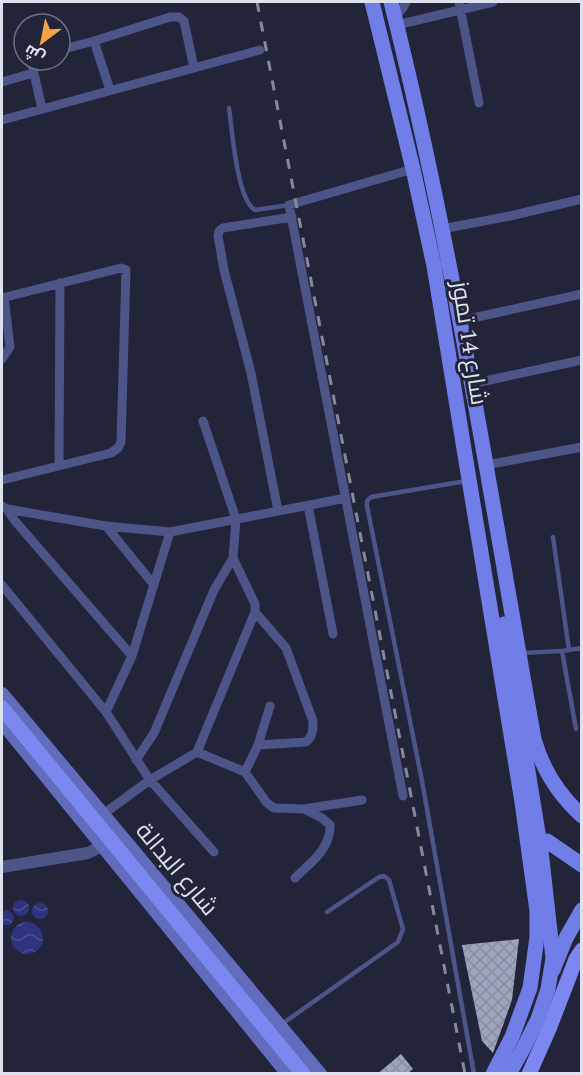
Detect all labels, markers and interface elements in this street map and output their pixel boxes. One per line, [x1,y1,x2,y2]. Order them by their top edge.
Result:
north arrow [12,12,72,72]
text: ش [20,38,50,69]
street label: شارع 14 تموز [441,276,497,408]
street label: شارع البدالة [126,815,226,924]

